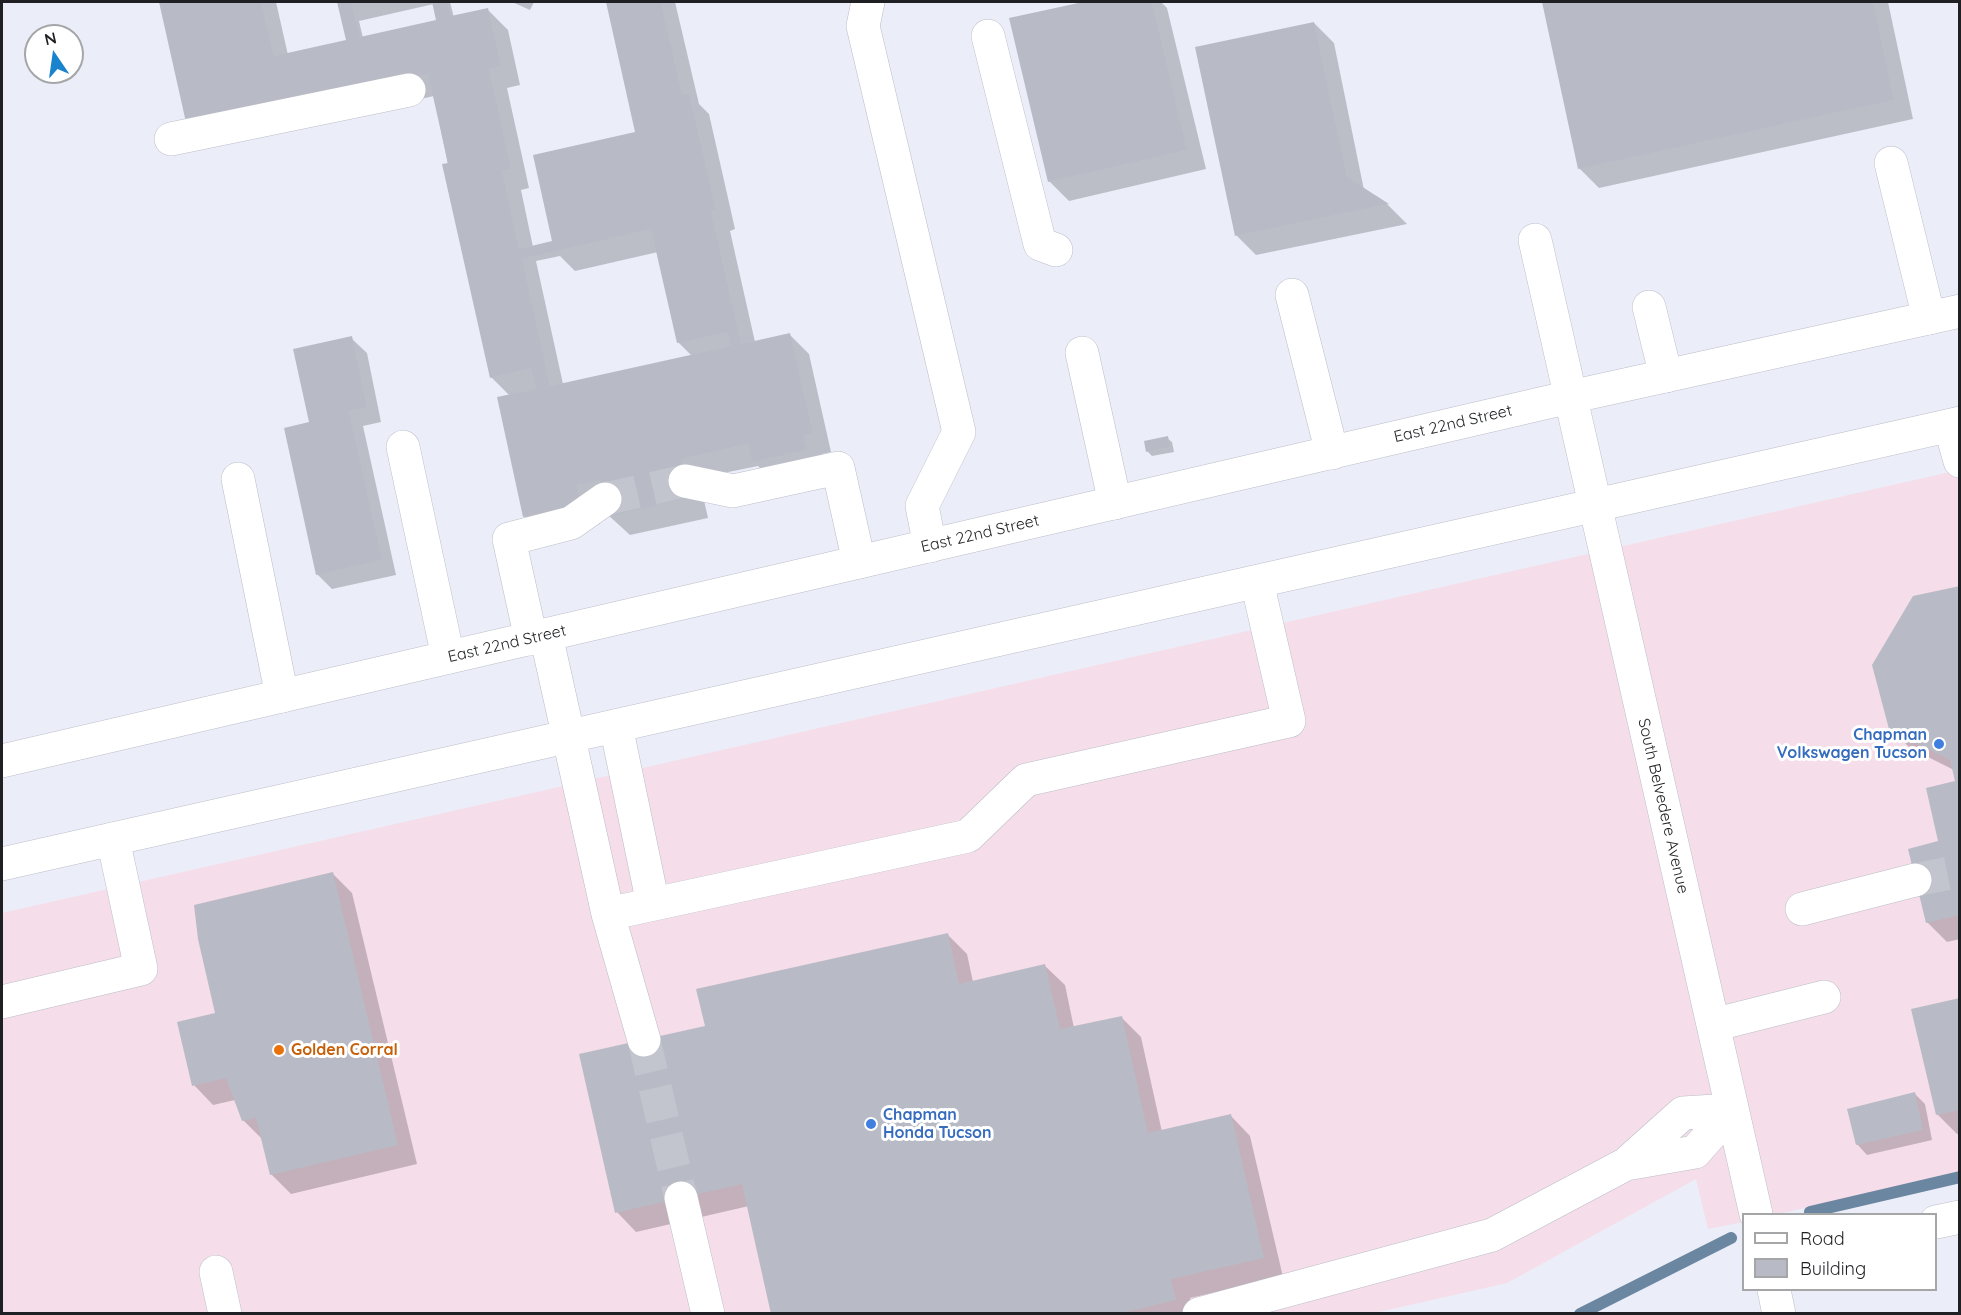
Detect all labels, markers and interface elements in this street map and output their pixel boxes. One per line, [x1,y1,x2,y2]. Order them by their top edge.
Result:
north arrow [24,24,84,84]
text: N [42,27,58,49]
street label: East 22nd Street [1392,401,1514,447]
street label: East 22nd Street [919,511,1041,557]
street label: East 22nd Street [446,621,568,667]
street label: South Belvedere Avenue [1633,716,1693,896]
place label: Chapman Volkswagen Tucson [1777,725,1927,763]
marker: Chapman Volkswagen Tucson [1932,737,1946,751]
place label: Golden Corral [291,1040,398,1060]
marker: Golden Corral [272,1043,286,1057]
place label: Chapman Honda Tucson [883,1105,992,1143]
marker: Chapman Honda Tucson [864,1117,878,1131]
legend [1742,1213,1937,1291]
text: Road [1800,1227,1845,1250]
text: Building [1800,1257,1866,1280]

